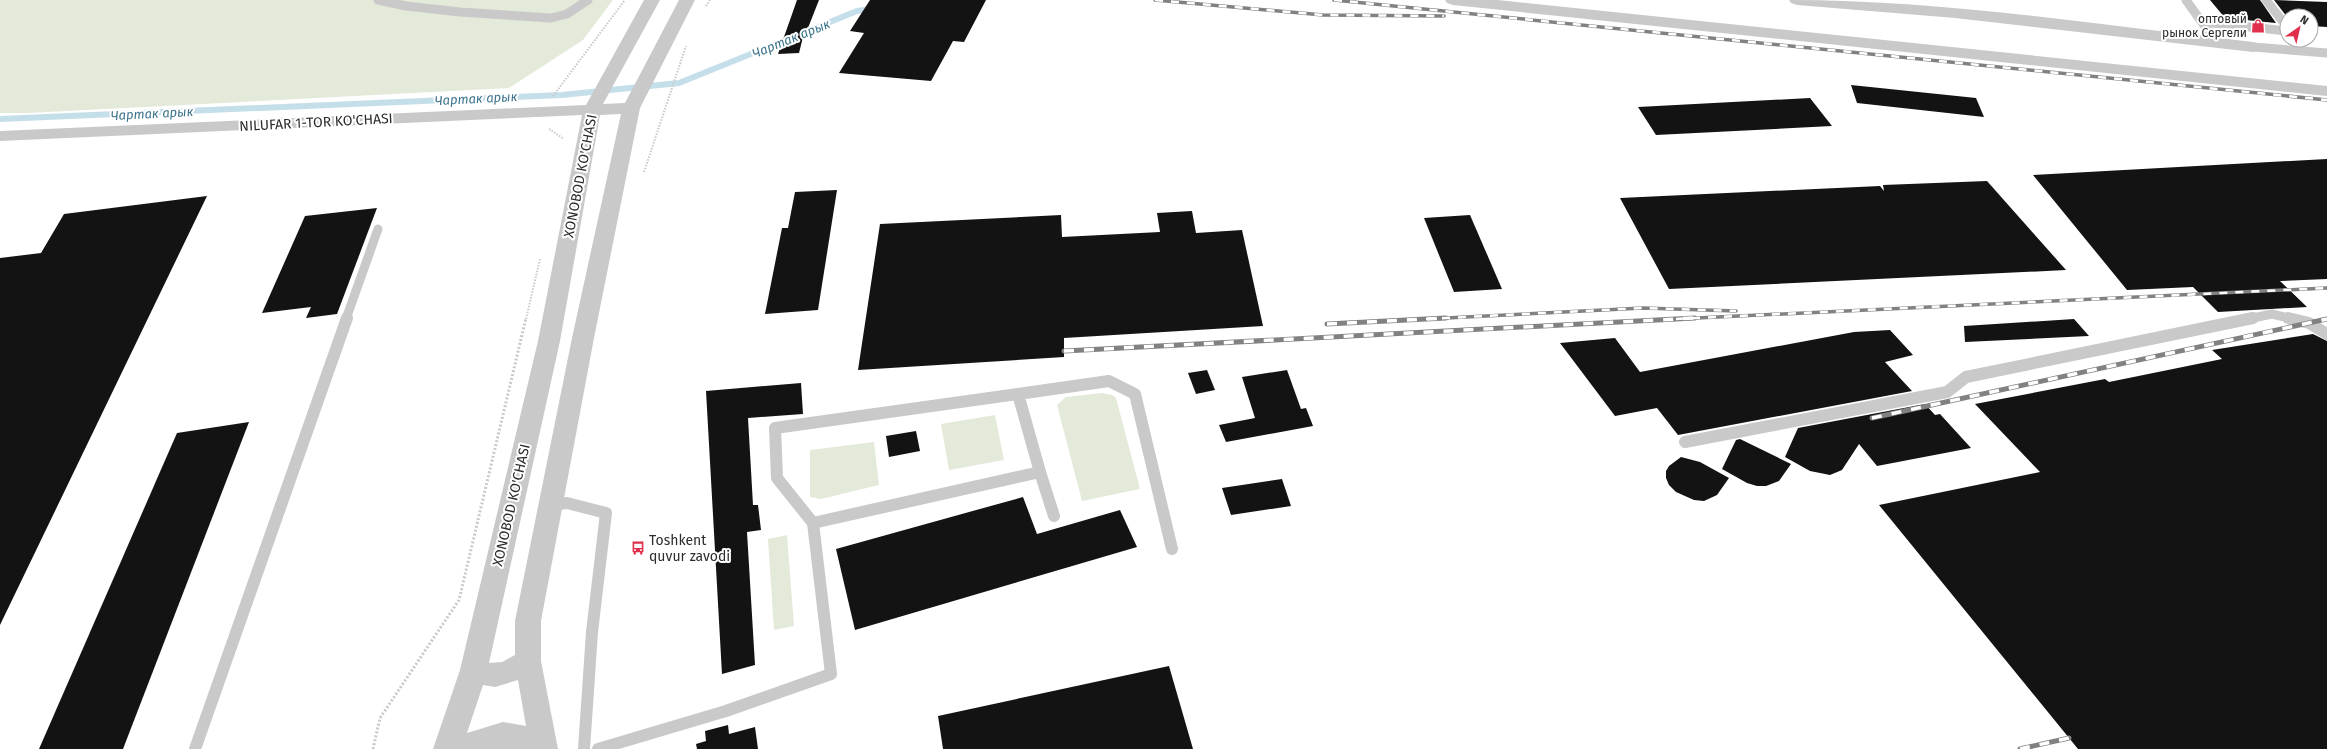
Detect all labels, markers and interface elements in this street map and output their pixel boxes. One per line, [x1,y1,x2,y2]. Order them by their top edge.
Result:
north arrow [2279,8,2319,48]
place label: оптовый рынок Сергели [2162,12,2247,40]
text: N [2298,13,2311,28]
water label: Чартак арык [750,16,832,61]
shop icon: оптовый рынок Сергели [2250,18,2266,34]
water label: Чартак арык [434,89,518,108]
water label: Чартак арык [110,104,194,123]
street label: NILUFAR 1-TOR KO'CHASI [239,110,393,135]
street label: XONOBOD KO'CHASI [560,113,601,239]
street label: XONOBOD KO'CHASI [489,442,534,568]
place label: Toshkent quvur zavodi [649,532,730,565]
bus stop icon: Toshkent quvur zavodi [630,540,646,556]

